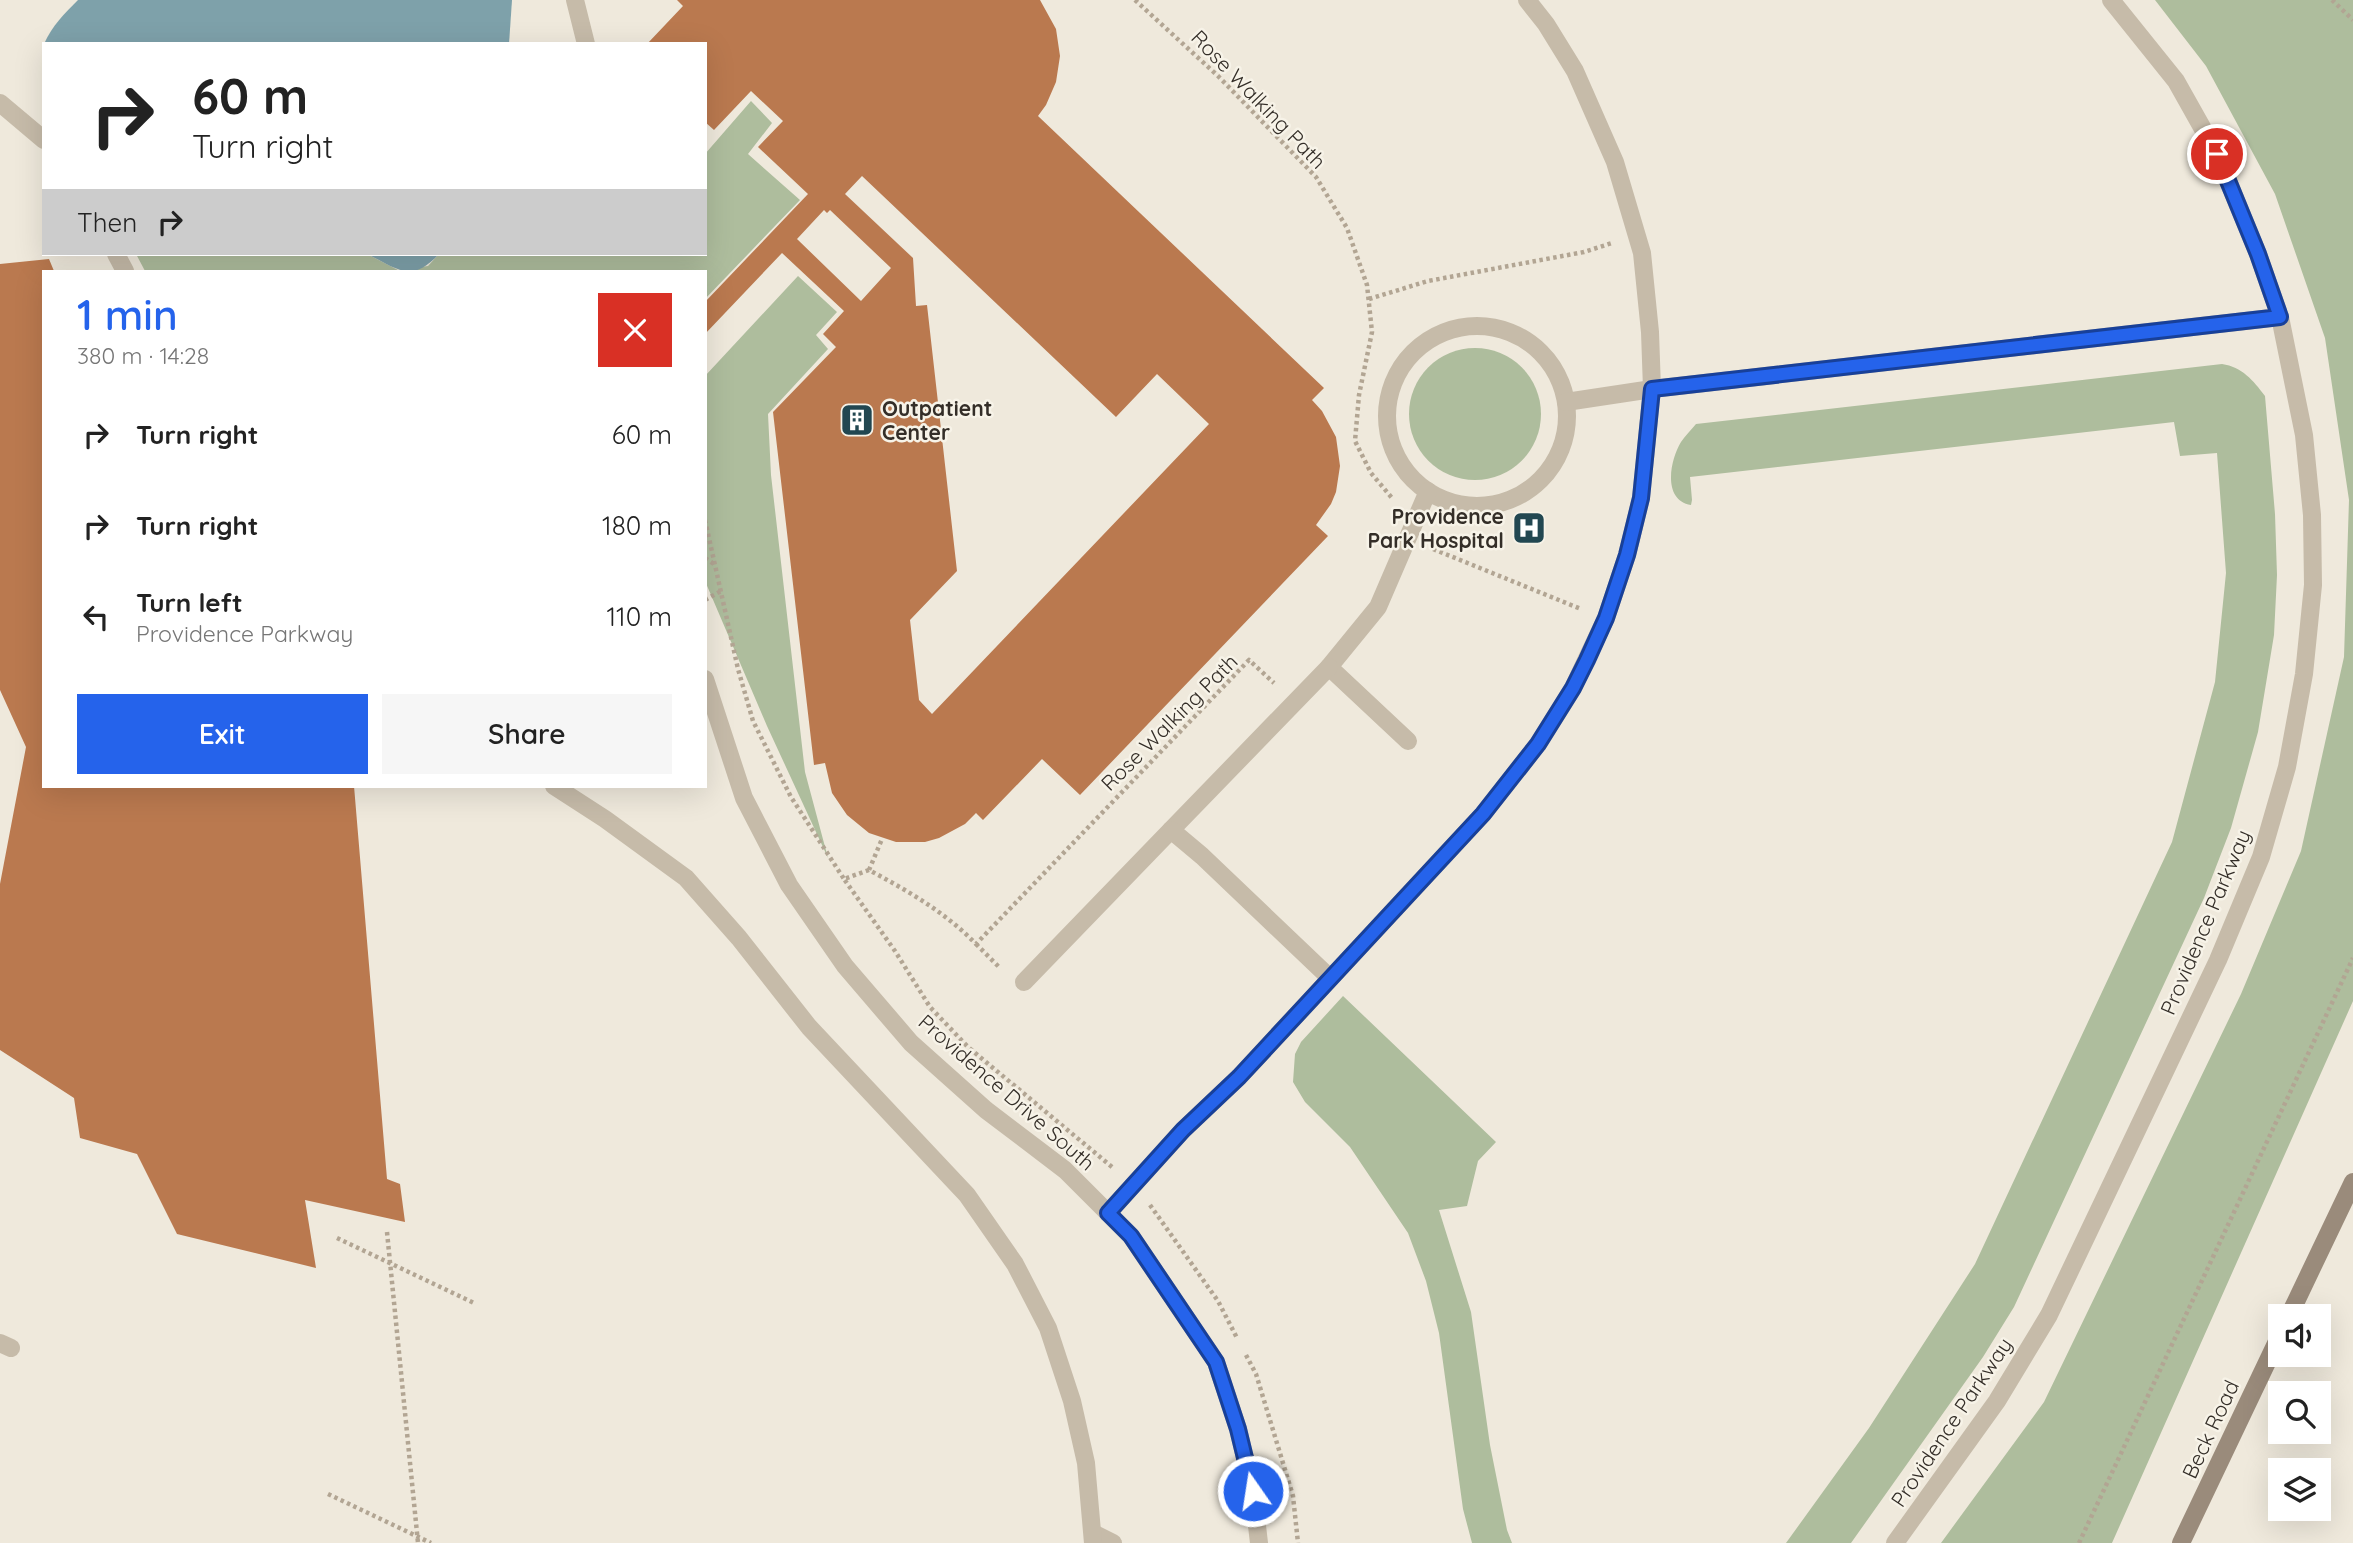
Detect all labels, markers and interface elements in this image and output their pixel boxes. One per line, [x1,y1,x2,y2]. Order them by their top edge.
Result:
street label: Rose Walking Path [1186,24,1332,174]
text: 60 m [192,65,308,126]
icon: right [77,70,168,161]
pin [2187,124,2247,184]
text: Turn right [192,126,333,166]
icon: arrive [2198,135,2236,173]
icon: right [151,203,189,241]
text: Then [77,206,137,239]
text: 1 min [77,288,178,341]
button: close [598,293,672,367]
text: 380 m · 14:28 [77,341,209,370]
place label: Outpatient Center [882,395,992,445]
building icon: Outpatient Center [838,401,876,439]
icon: right [77,416,115,454]
text: Turn right [136,418,258,451]
text: 60 m [612,418,672,451]
place label: Providence Park Hospital [1367,503,1504,553]
icon: right [77,507,115,545]
text: Turn right [136,509,258,542]
text: 180 m [602,509,672,542]
hospital icon: Providence Park Hospital [1510,509,1548,547]
text: Turn left [136,586,243,619]
icon: left [77,598,115,636]
text: 110 m [606,600,672,633]
text: Providence Parkway [136,619,353,648]
street label: Rose Walking Path [1095,648,1243,796]
button: Exit [77,694,368,774]
button: Share [382,694,672,774]
street label: Providence Parkway [2154,826,2256,1018]
street label: Providence Drive South [913,1008,1101,1176]
map controls [2268,1304,2331,1521]
button: sound [2268,1304,2331,1367]
street label: Providence Parkway [1885,1332,2017,1512]
street label: Beck Road [2176,1376,2244,1482]
button: search [2268,1381,2331,1444]
position arrow [1216,1454,1290,1528]
button: layers [2268,1458,2331,1521]

